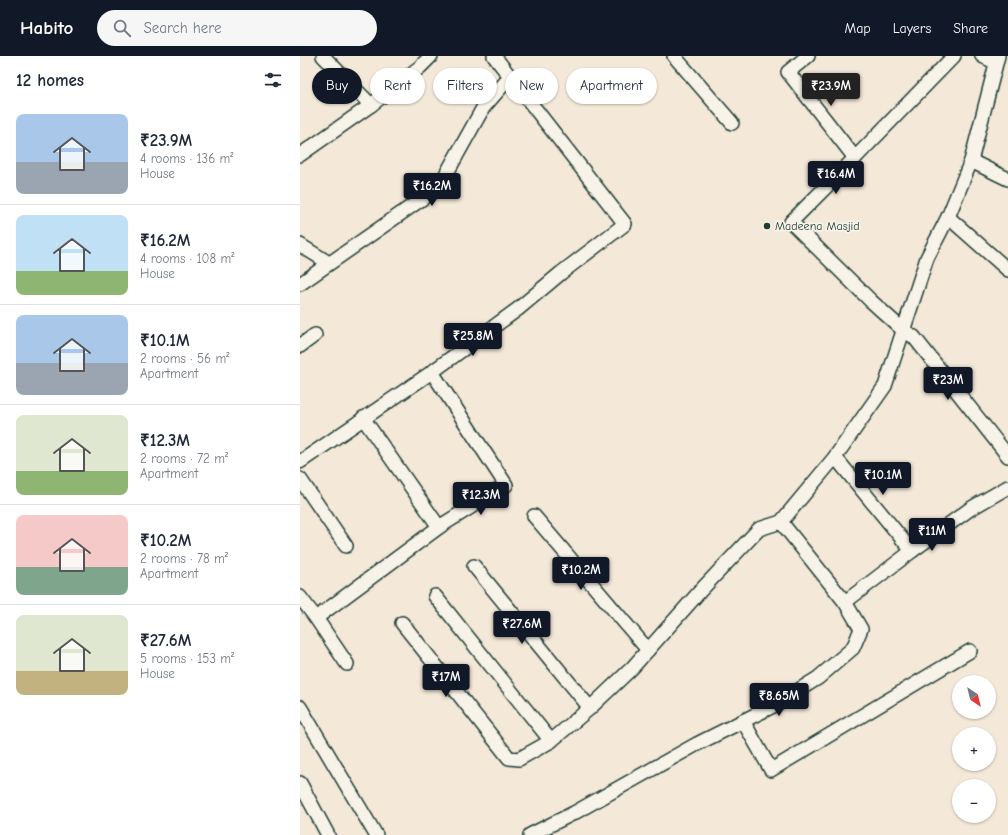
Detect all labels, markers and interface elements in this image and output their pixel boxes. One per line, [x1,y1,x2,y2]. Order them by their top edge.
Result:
search box [97,10,377,46]
text: Habito [20,17,73,39]
icon: search [111,17,133,39]
text: Search here [143,19,221,37]
text: Map [844,20,871,37]
text: Layers [893,20,931,37]
text: Share [953,20,988,37]
chip: Buy [312,68,362,104]
chip: Rent [370,68,425,104]
chip: Filters [433,68,497,104]
chip: New [505,68,558,104]
chip: Apartment [566,68,657,104]
icon: filters [262,69,284,91]
text: 12 homes [16,71,84,90]
pin: ₹23.9M [798,73,864,107]
text: ₹23.9M [811,78,851,93]
icon: home [48,130,96,178]
text: ₹23.9M [140,131,192,150]
text: 4 rooms · 136 m² [140,151,234,166]
pin: ₹16.4M [803,161,869,195]
text: House [140,166,175,181]
text: ₹16.4M [817,166,855,181]
pin: ₹16.2M [399,173,465,207]
text: ₹16.2M [413,178,451,193]
place label: Madeena Masjid [775,219,860,233]
marker: Madeena Masjid [762,221,772,231]
icon: home [48,231,96,279]
text: ₹16.2M [140,231,191,250]
text: 4 rooms · 108 m² [140,251,235,266]
text: House [140,266,175,281]
pin: ₹25.8M [440,323,506,357]
text: ₹25.8M [453,328,493,343]
icon: home [48,331,96,379]
text: ₹10.1M [140,331,190,350]
text: 2 rooms · 56 m² [140,351,229,366]
text: Apartment [140,366,198,381]
pin: ₹23M [924,367,972,401]
text: ₹23M [933,372,963,387]
icon: home [48,431,96,479]
text: ₹12.3M [140,431,190,450]
text: 2 rooms · 72 m² [140,451,228,466]
pin: ₹10.1M [850,462,916,496]
text: Apartment [140,466,198,481]
text: ₹10.1M [864,467,902,482]
pin: ₹12.3M [448,482,514,516]
text: ₹12.3M [462,487,500,502]
pin: ₹11M [908,518,956,552]
text: ₹11M [918,523,946,538]
icon: home [48,531,96,579]
text: ₹10.2M [140,531,191,550]
text: 2 rooms · 78 m² [140,551,228,566]
pin: ₹10.2M [548,557,614,591]
text: ₹10.2M [561,562,601,577]
text: Apartment [140,566,198,581]
pin: ₹27.6M [489,611,555,645]
text: ₹27.6M [502,616,542,631]
icon: home [48,631,96,679]
text: ₹27.6M [140,631,191,650]
text: 5 rooms · 153 m² [140,651,234,666]
pin: ₹17M [422,664,470,698]
text: House [140,666,175,681]
text: ₹17M [432,669,460,684]
north arrow [952,675,996,719]
map controls [952,675,996,823]
pin: ₹8.65M [746,683,812,717]
text: ₹8.65M [759,688,799,703]
button: + [952,727,996,771]
button: − [952,779,996,823]

